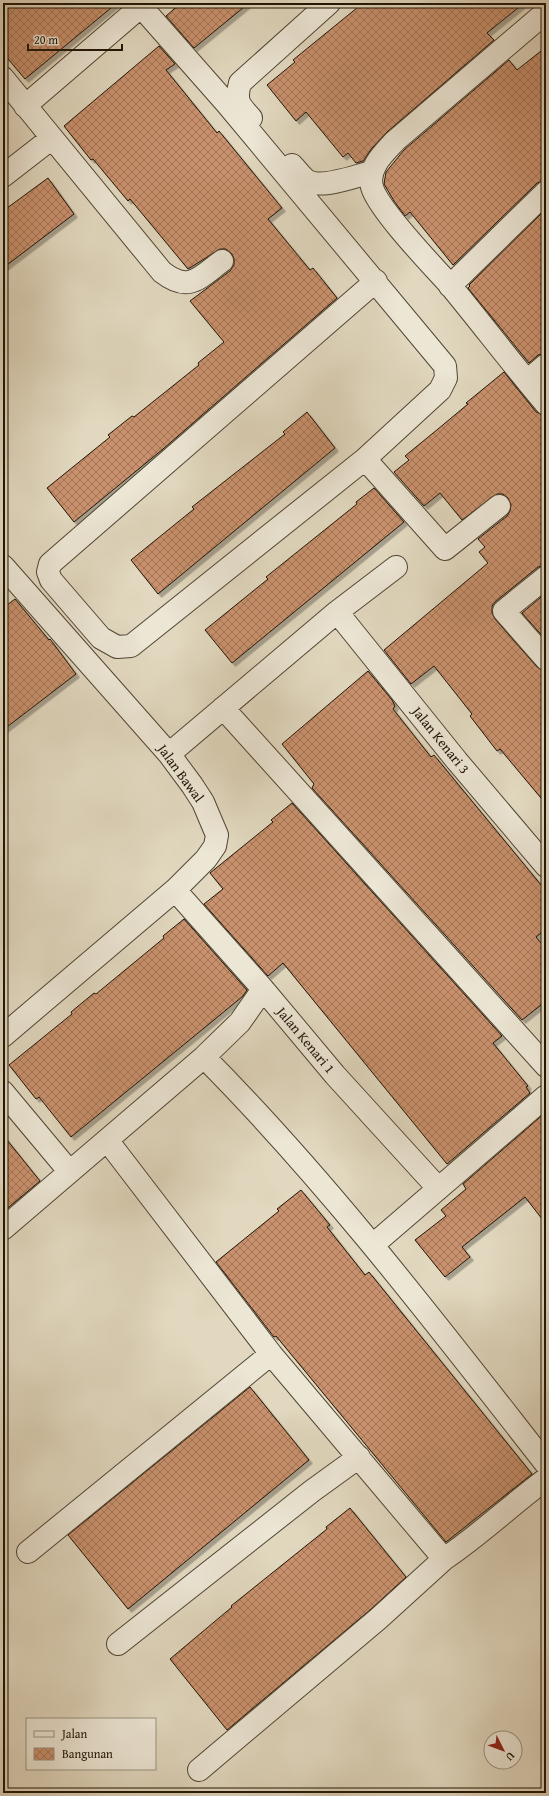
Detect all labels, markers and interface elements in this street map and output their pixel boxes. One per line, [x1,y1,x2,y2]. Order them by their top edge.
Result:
scale bar [28,26,122,52]
text: 20 m [34,31,58,48]
street label: Jalan Kenari 3 [406,701,474,778]
street label: Jalan Bawal [152,738,209,806]
street label: Jalan Kenari 1 [271,1001,340,1078]
legend [26,1718,156,1770]
text: Jalan [60,1725,87,1742]
north arrow [483,1730,523,1770]
text: Bangunan [62,1745,113,1762]
text: U [502,1749,519,1765]

